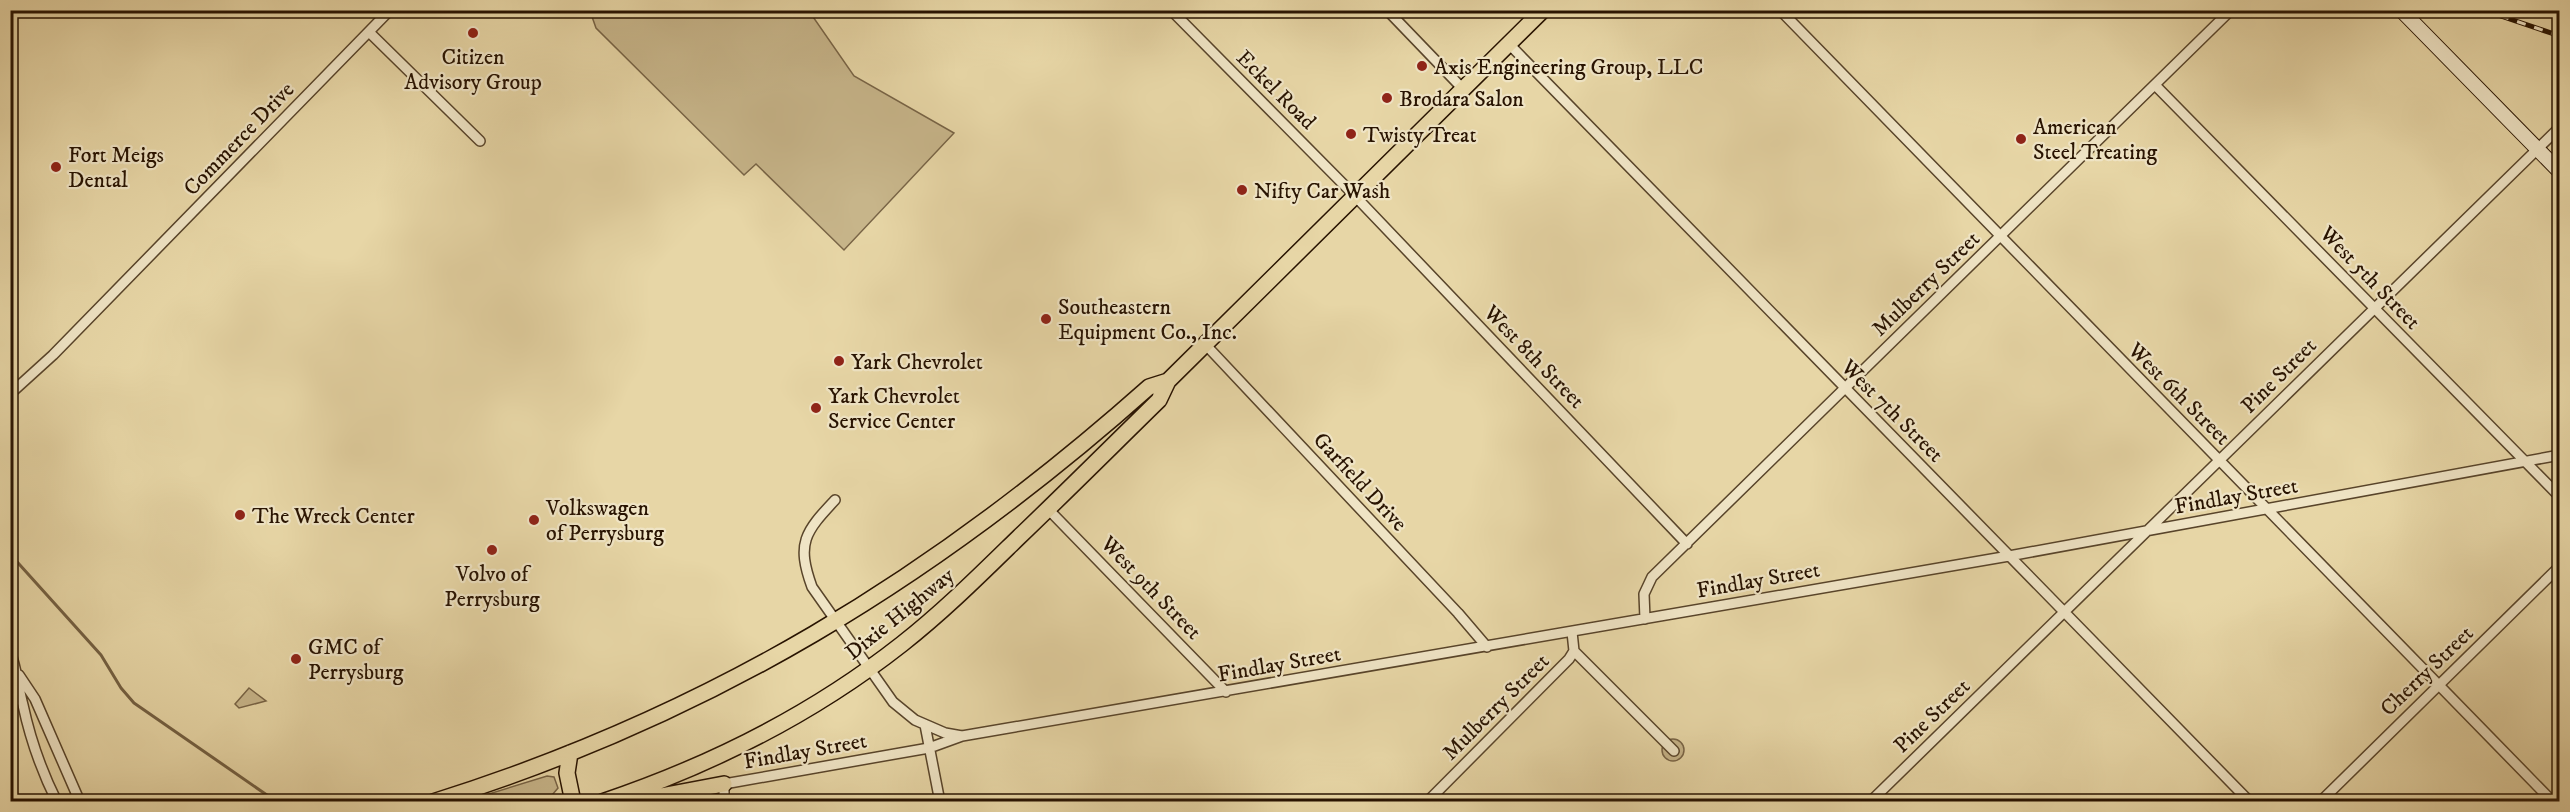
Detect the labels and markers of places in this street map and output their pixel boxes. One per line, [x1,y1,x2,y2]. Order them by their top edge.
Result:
marker: Citizen Advisory Group [466,26,480,40]
place label: Citizen Advisory Group [404,44,542,96]
place label: Axis Engineering Group, LLC [1434,54,1703,81]
marker: Axis Engineering Group, LLC [1415,59,1429,73]
place label: Brodara Salon [1399,86,1524,113]
marker: Brodara Salon [1380,91,1394,105]
place label: American Steel Treating [2033,114,2157,166]
place label: Twisty Treat [1363,122,1477,149]
marker: Twisty Treat [1344,127,1358,141]
marker: American Steel Treating [2014,132,2028,146]
place label: Fort Meigs Dental [68,142,164,194]
marker: Fort Meigs Dental [49,160,63,174]
place label: Nifty Car Wash [1254,178,1391,205]
marker: Nifty Car Wash [1235,183,1249,197]
place label: Southeastern Equipment Co., Inc. [1058,294,1237,346]
marker: Southeastern Equipment Co., Inc. [1039,312,1053,326]
place label: Yark Chevrolet [851,349,983,376]
marker: Yark Chevrolet [832,354,846,368]
place label: Yark Chevrolet Service Center [828,383,960,435]
marker: Yark Chevrolet Service Center [809,401,823,415]
place label: Volkswagen of Perrysburg [545,495,664,547]
place label: The Wreck Center [252,503,416,530]
marker: The Wreck Center [233,508,247,522]
marker: Volkswagen of Perrysburg [527,513,541,527]
marker: Volvo of Perrysburg [485,543,499,557]
place label: Volvo of Perrysburg [444,561,540,613]
place label: GMC of Perrysburg [308,634,404,686]
marker: GMC of Perrysburg [289,652,303,666]

